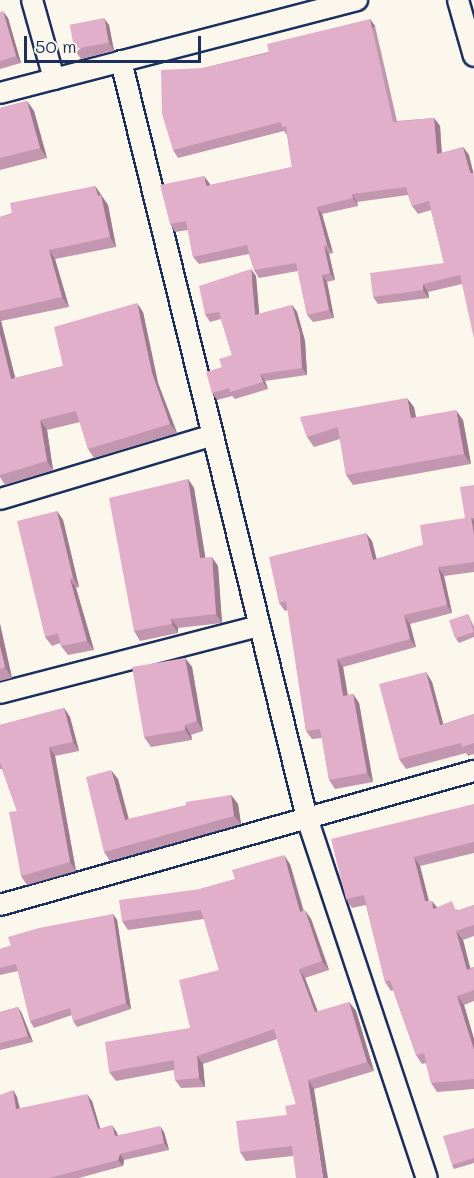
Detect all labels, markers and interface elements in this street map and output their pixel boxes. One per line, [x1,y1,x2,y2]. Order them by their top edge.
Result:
scale bar [27,24,204,62]
text: 50 m [35,34,77,58]

